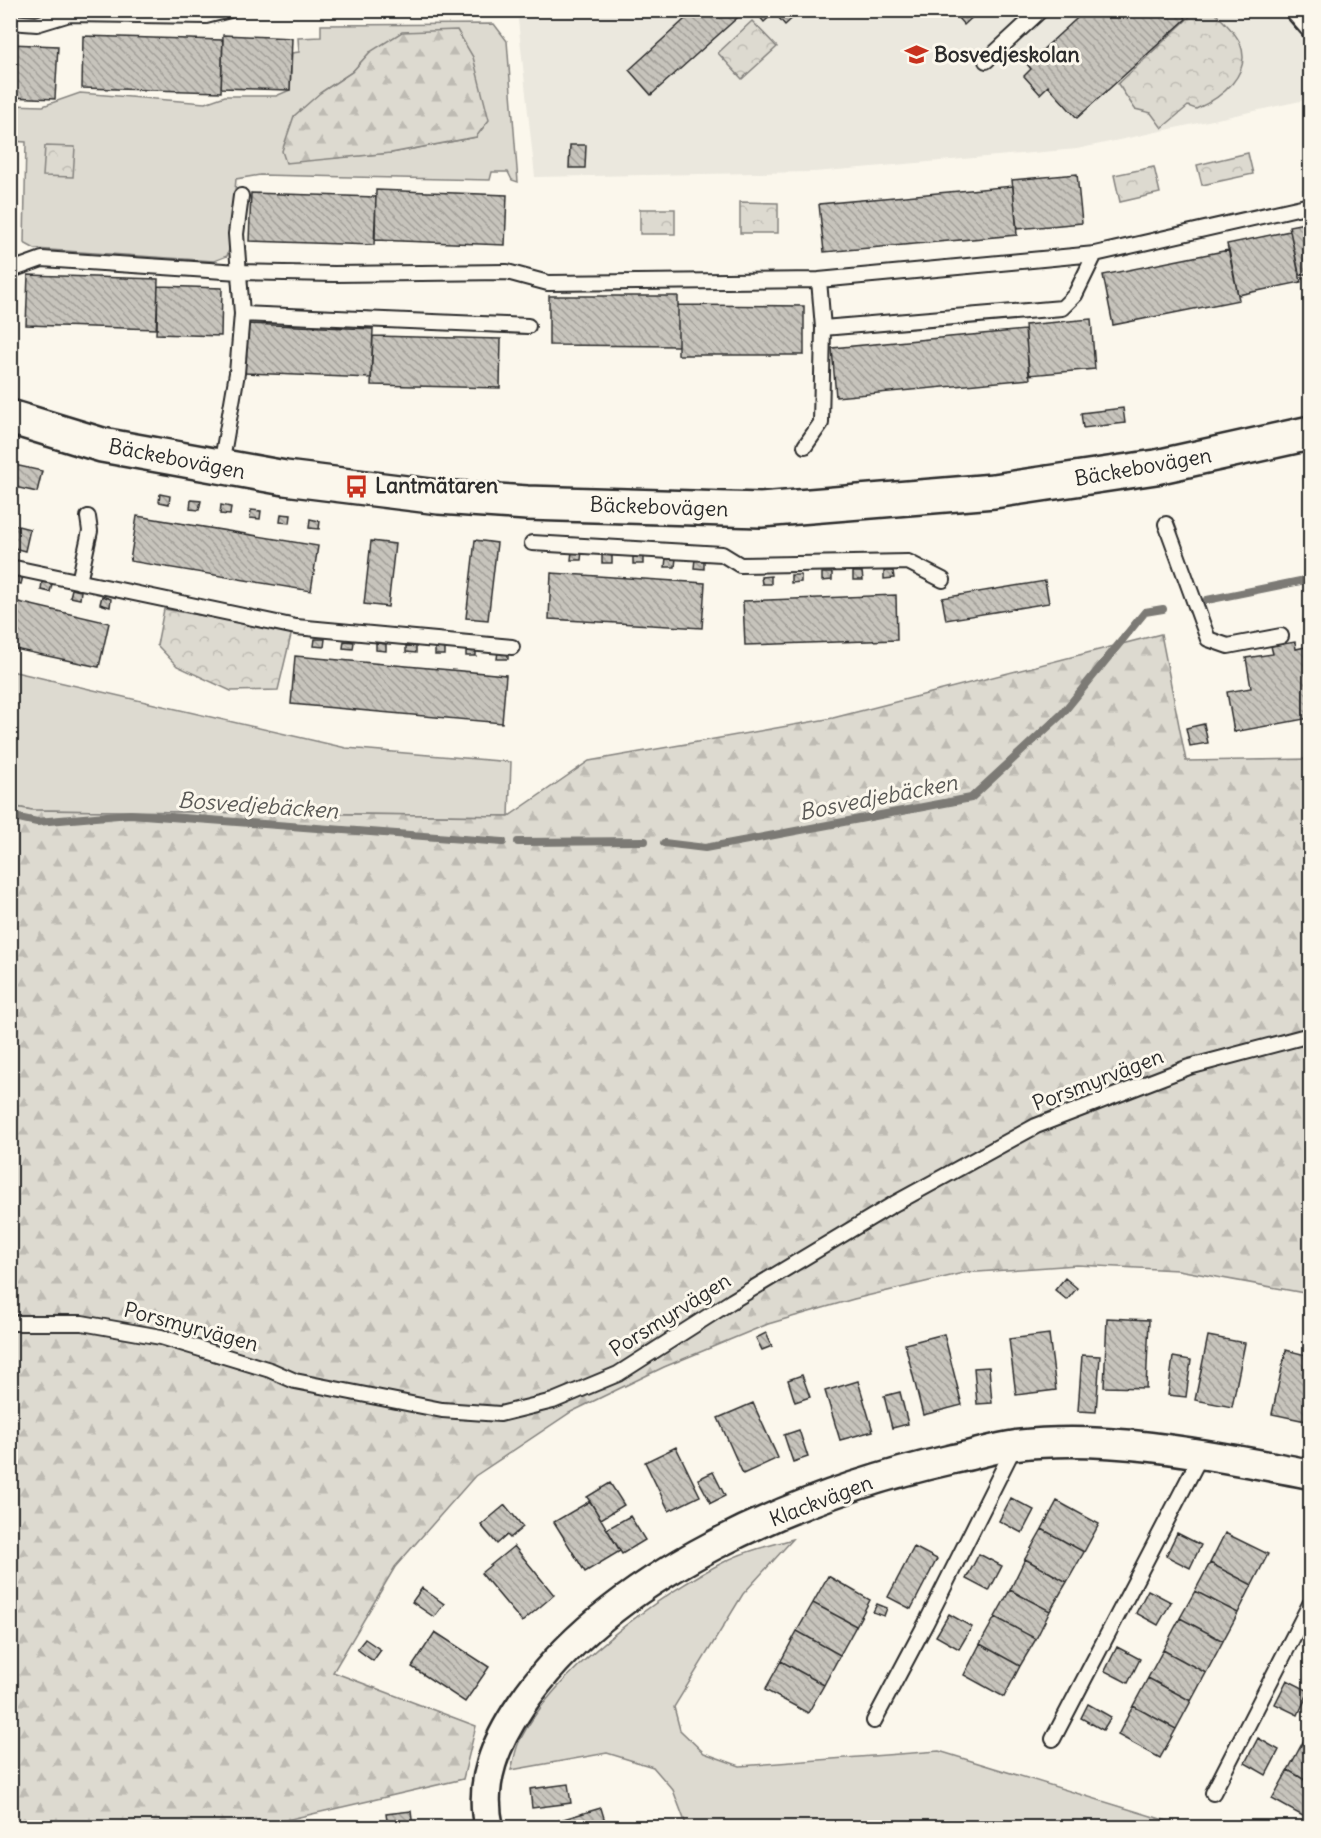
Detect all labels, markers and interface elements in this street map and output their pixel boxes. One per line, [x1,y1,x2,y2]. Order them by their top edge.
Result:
place label: Bosvedjeskolan [934,41,1080,68]
school or university icon: Bosvedjeskolan [903,42,929,68]
street label: Bäckebovägen [106,432,248,485]
street label: Bäckebovägen [1072,441,1214,492]
place label: Lantmätaren [375,472,498,499]
bus stop icon: Lantmätaren [344,473,370,499]
street label: Bäckebovägen [589,491,729,522]
water label: Bosvedjebäcken [797,768,961,826]
water label: Bosvedjebäcken [177,785,340,825]
street label: Porsmyrvägen [1029,1042,1167,1117]
street label: Porsmyrvägen [604,1267,735,1363]
street label: Porsmyrvägen [121,1296,261,1357]
street label: Klackvägen [765,1469,876,1533]

